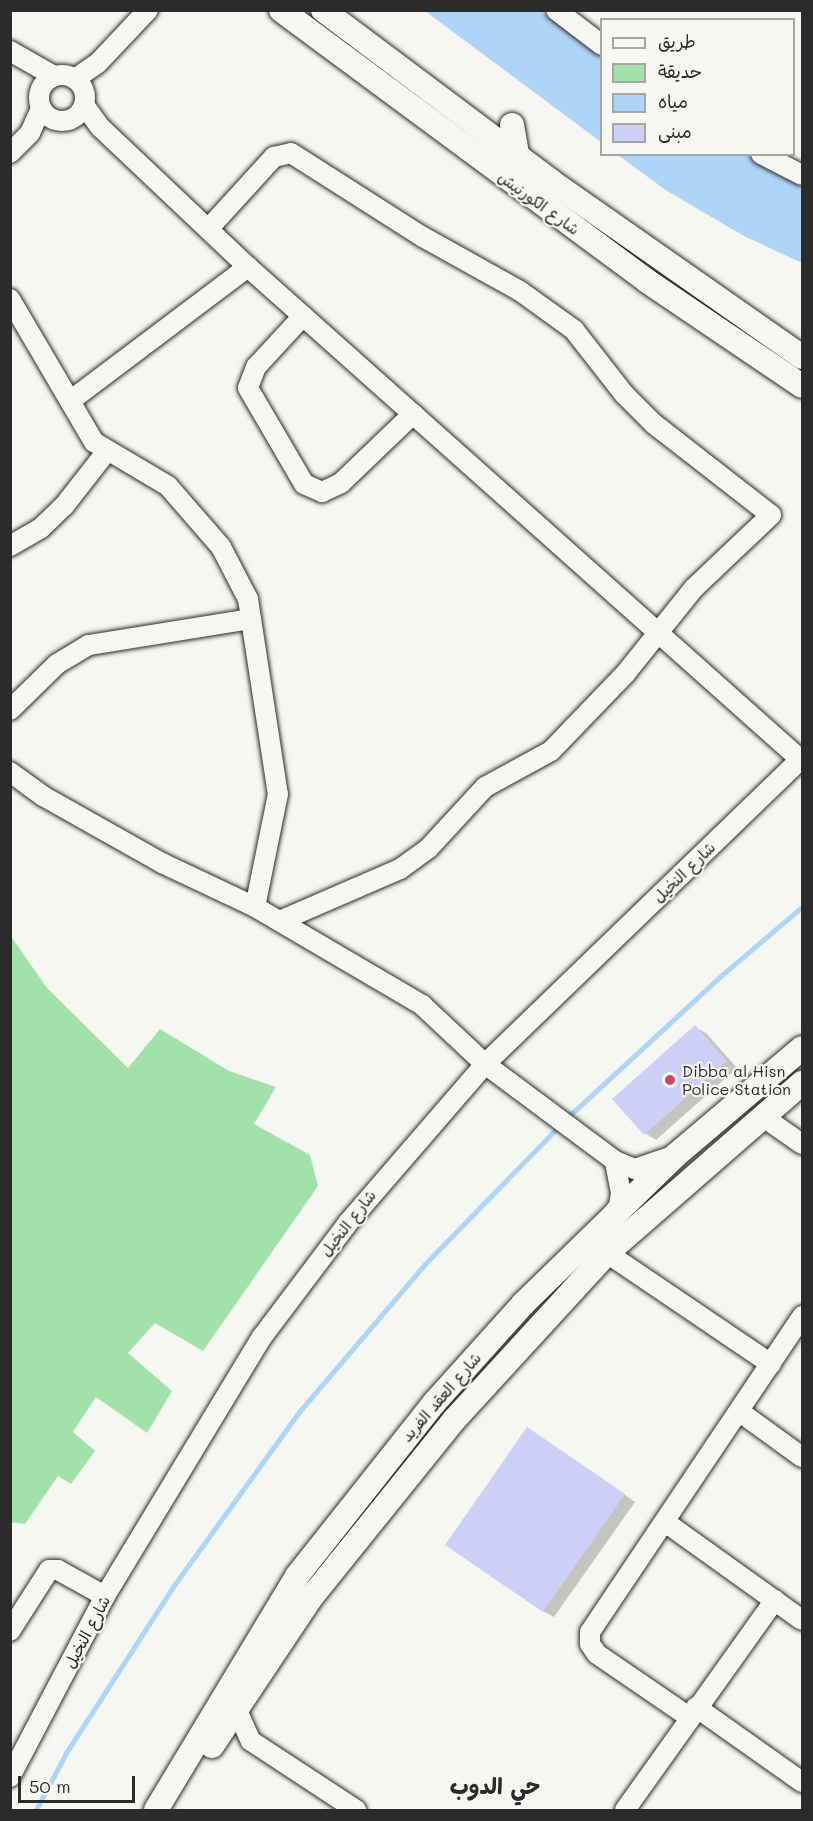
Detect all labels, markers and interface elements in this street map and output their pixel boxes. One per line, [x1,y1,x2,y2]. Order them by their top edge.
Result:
legend [600,18,795,156]
text: طريق [658,29,696,53]
text: حديقة [658,59,702,83]
text: مياه [658,89,688,113]
text: مبنى [658,119,692,143]
street label: شارع الكورنيش [495,167,583,239]
street label: شارع النخيل [649,837,719,907]
place label: Dibba al Hisn Police Station [682,1061,791,1099]
marker: Dibba al Hisn Police Station [663,1073,677,1087]
street label: شارع النخيل [316,1186,380,1260]
street label: شارع العقد الفريد [397,1348,485,1446]
street label: شارع النخيل [60,1592,114,1672]
scale bar [21,1764,138,1802]
district label: حي الدوب [450,1773,540,1799]
text: 50 m [29,1774,71,1798]

